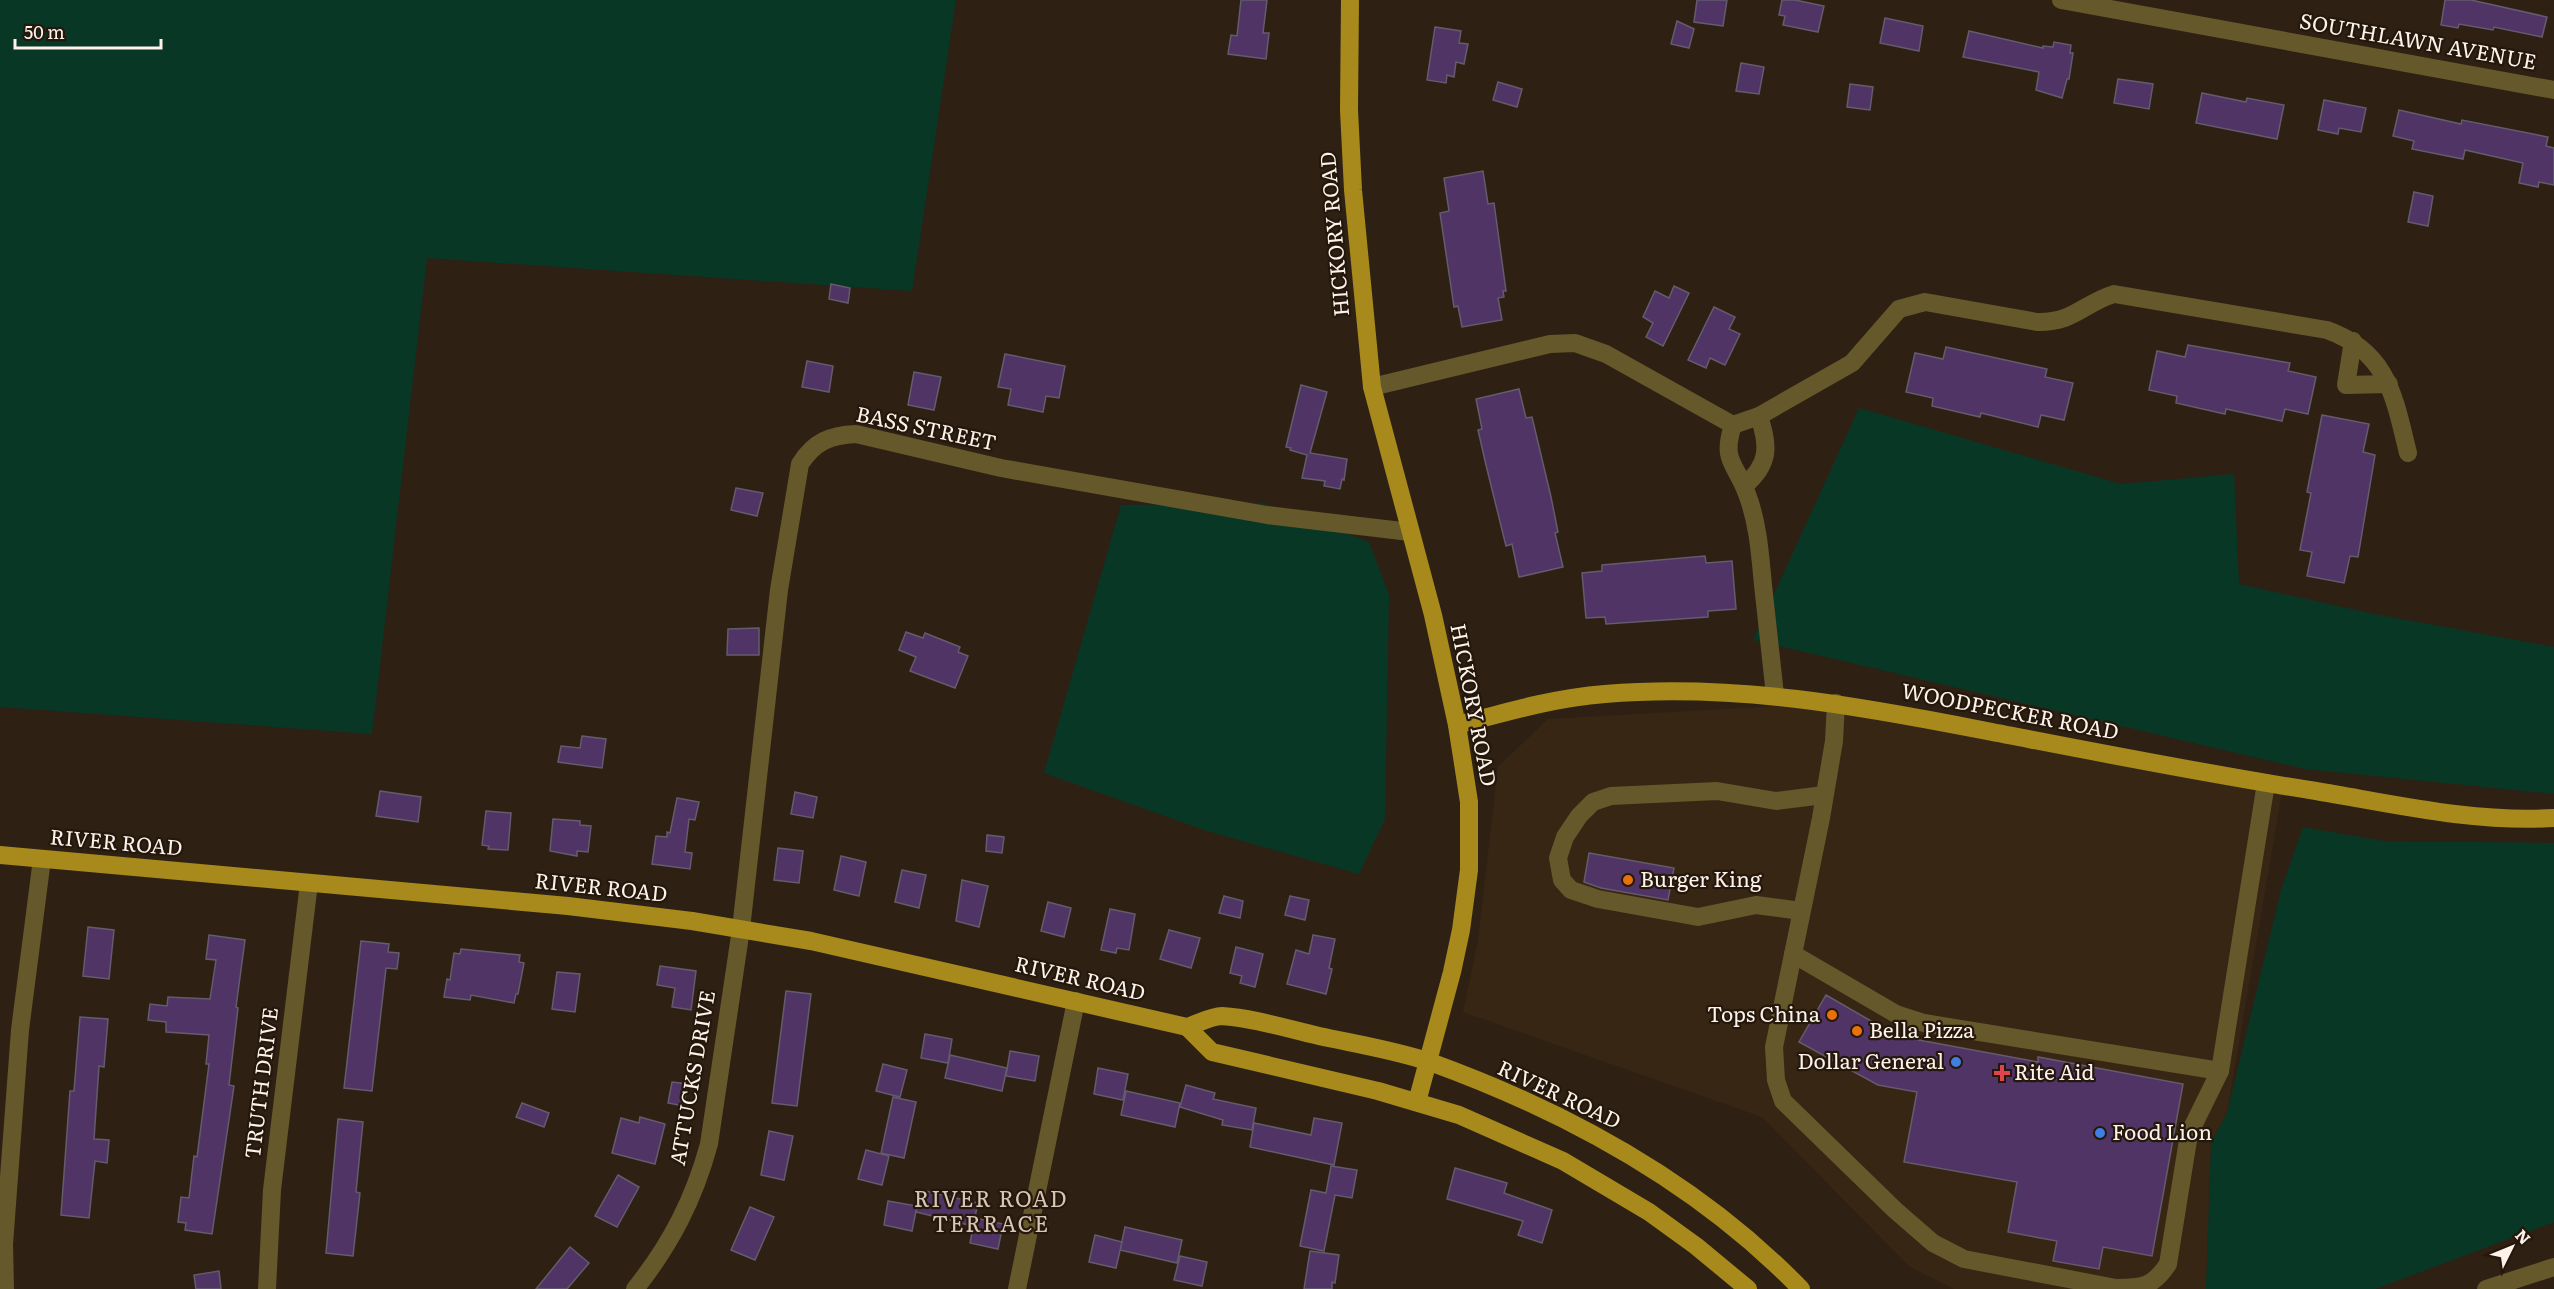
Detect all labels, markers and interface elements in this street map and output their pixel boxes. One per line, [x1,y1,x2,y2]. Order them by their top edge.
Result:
street label: SOUTHLAWN AVENUE [2297,3,2539,76]
scale bar [15,12,160,50]
text: 50 m [24,18,65,45]
street label: HICKORY ROAD [1310,151,1355,318]
street label: BASS STREET [853,397,1000,457]
street label: HICKORY ROAD [1444,620,1506,789]
street label: WOODPECKER ROAD [1899,673,2122,746]
street label: RIVER ROAD [49,819,184,862]
place label: Burger King [1640,862,1762,893]
street label: RIVER ROAD [533,863,669,908]
marker: Burger King [1621,873,1635,887]
street label: RIVER ROAD [1012,946,1149,1007]
street label: ATTUCKS DRIVE [660,988,721,1168]
place label: Tops China [1707,997,1821,1028]
street label: TRUTH DRIVE [235,1005,284,1160]
marker: Tops China [1825,1008,1839,1022]
place label: Bella Pizza [1869,1013,1975,1044]
marker: Bella Pizza [1850,1024,1864,1038]
place label: Dollar General [1797,1044,1944,1075]
street label: RIVER ROAD [1493,1051,1627,1135]
marker: Dollar General [1949,1055,1963,1069]
place label: Rite Aid [2014,1055,2095,1086]
marker: Rite Aid [1995,1066,2009,1080]
place label: Food Lion [2112,1115,2212,1146]
marker: Food Lion [2093,1126,2107,1140]
district label: RIVER ROAD TERRACE [914,1181,1068,1239]
north arrow [2482,1217,2542,1277]
text: N [2510,1223,2537,1249]

